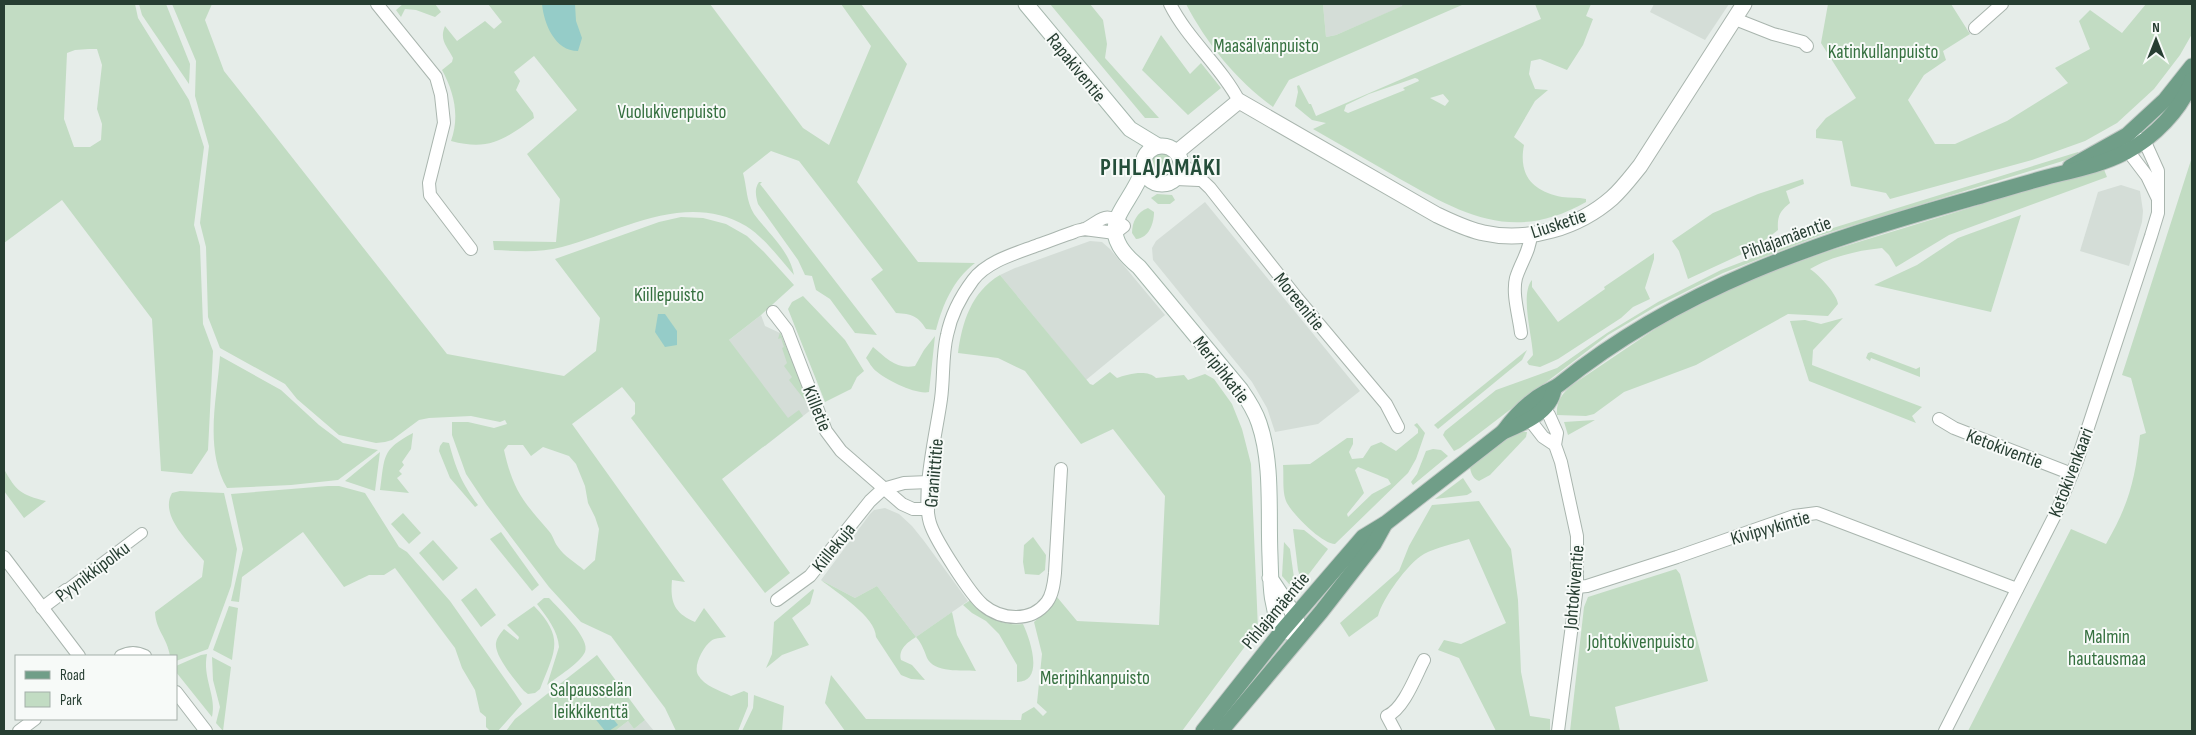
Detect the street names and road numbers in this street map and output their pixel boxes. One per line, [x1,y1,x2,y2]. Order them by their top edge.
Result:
street label: Rapakiventie [1041,29,1111,107]
street label: Liusketie [1528,205,1589,244]
street label: Pihlajamäentie [1739,212,1834,265]
street label: Moreenitie [1268,268,1329,336]
street label: Meripihkatie [1187,332,1254,408]
street label: Kiilletie [797,382,836,435]
street label: Ketokiventie [1963,424,2046,475]
street label: Ketokivenkaari [2044,425,2099,521]
street label: Graniittitie [920,438,949,509]
street label: Kivipyykintie [1728,506,1813,551]
street label: Kiillekuja [807,519,861,577]
street label: Pyynikkipolku [51,537,135,608]
street label: Johtokiventie [1559,544,1590,631]
street label: Pihlajamäentie [1237,568,1315,654]

